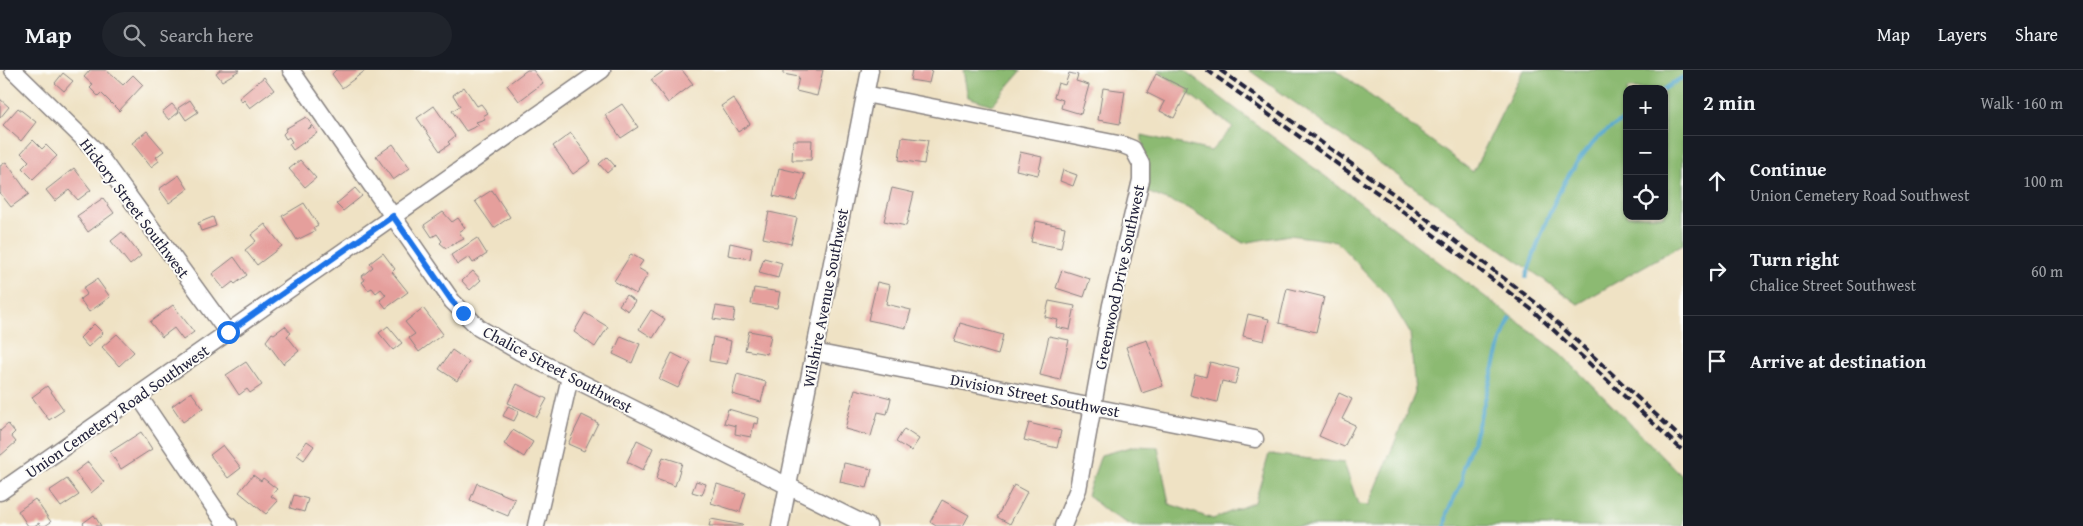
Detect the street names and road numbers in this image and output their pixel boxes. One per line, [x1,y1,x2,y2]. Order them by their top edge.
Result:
street label: Hickory Street Southwest [74,133,196,283]
street label: Greenwood Drive Southwest [1088,182,1150,372]
street label: Wilshire Avenue Southwest [796,206,854,390]
street label: Chalice Street Southwest [479,319,637,419]
street label: Union Cemetery Road Southwest [20,338,214,484]
street label: Division Street Southwest [948,367,1122,423]

